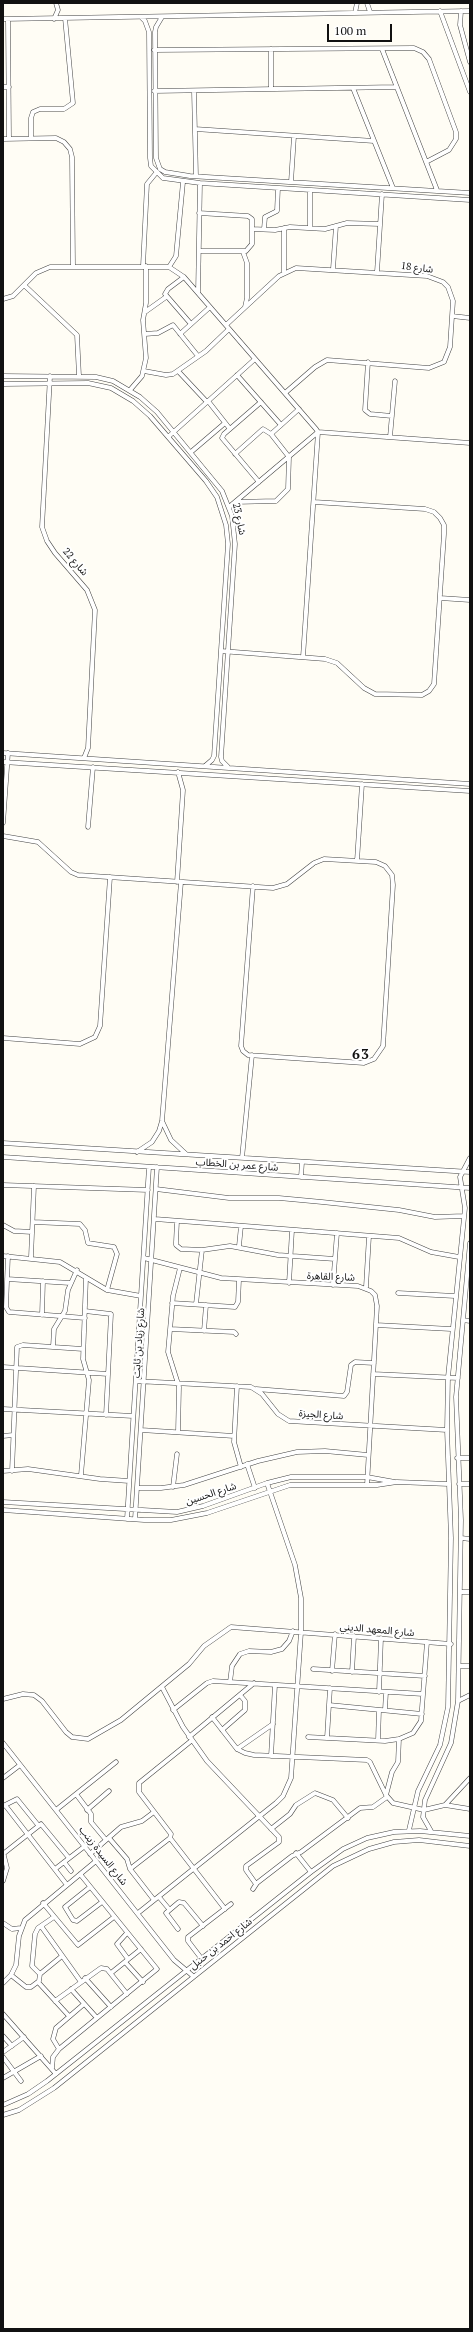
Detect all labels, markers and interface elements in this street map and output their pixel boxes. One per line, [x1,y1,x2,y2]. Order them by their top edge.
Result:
scale bar [329,16,394,42]
text: 100 m [334,23,366,38]
street label: شارع 18 [400,260,434,276]
street label: شارع 23 [230,502,248,536]
street label: شارع 22 [60,546,90,578]
district label: 63 [352,1047,370,1063]
street label: شارع عمر بن الخطاب [195,1156,279,1174]
street label: شارع القاهرة [307,1270,355,1284]
street label: شارع زياد بن ثابت [131,1308,147,1378]
street label: شارع الجيزة [298,1407,344,1423]
street label: شارع الحسين [184,1480,238,1508]
street label: شارع المعهد الديني [339,1621,415,1639]
street label: شارع السيدة زينب [76,1824,130,1888]
street label: شارع احمد بن حنبل [187,1916,255,1972]

